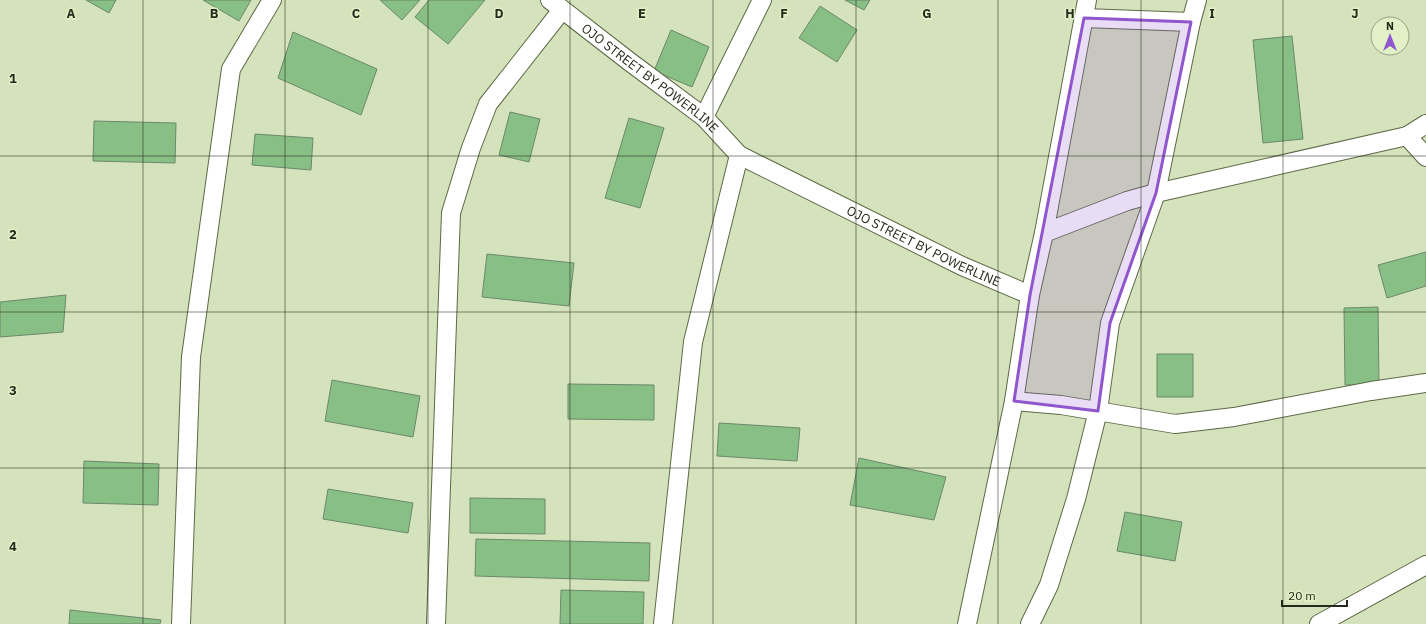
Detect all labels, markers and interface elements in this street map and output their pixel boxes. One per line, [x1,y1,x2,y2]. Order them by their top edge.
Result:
text: A [67,5,76,22]
text: B [210,5,219,22]
text: C [352,5,361,22]
text: D [494,5,504,22]
text: E [638,5,646,22]
text: F [780,5,788,22]
text: G [922,5,932,22]
text: H [1065,5,1075,22]
text: I [1209,5,1215,22]
text: J [1351,5,1359,22]
north arrow [1370,16,1410,56]
street label: OJO STREET BY POWERLINE [578,19,722,136]
text: N [1386,19,1394,33]
text: 1 [9,70,17,87]
street label: OJO STREET BY POWERLINE [844,202,1003,290]
text: 2 [9,226,17,243]
text: 3 [9,382,17,399]
text: 4 [9,538,17,555]
scale bar [1282,582,1347,608]
text: 20 m [1288,588,1316,603]

